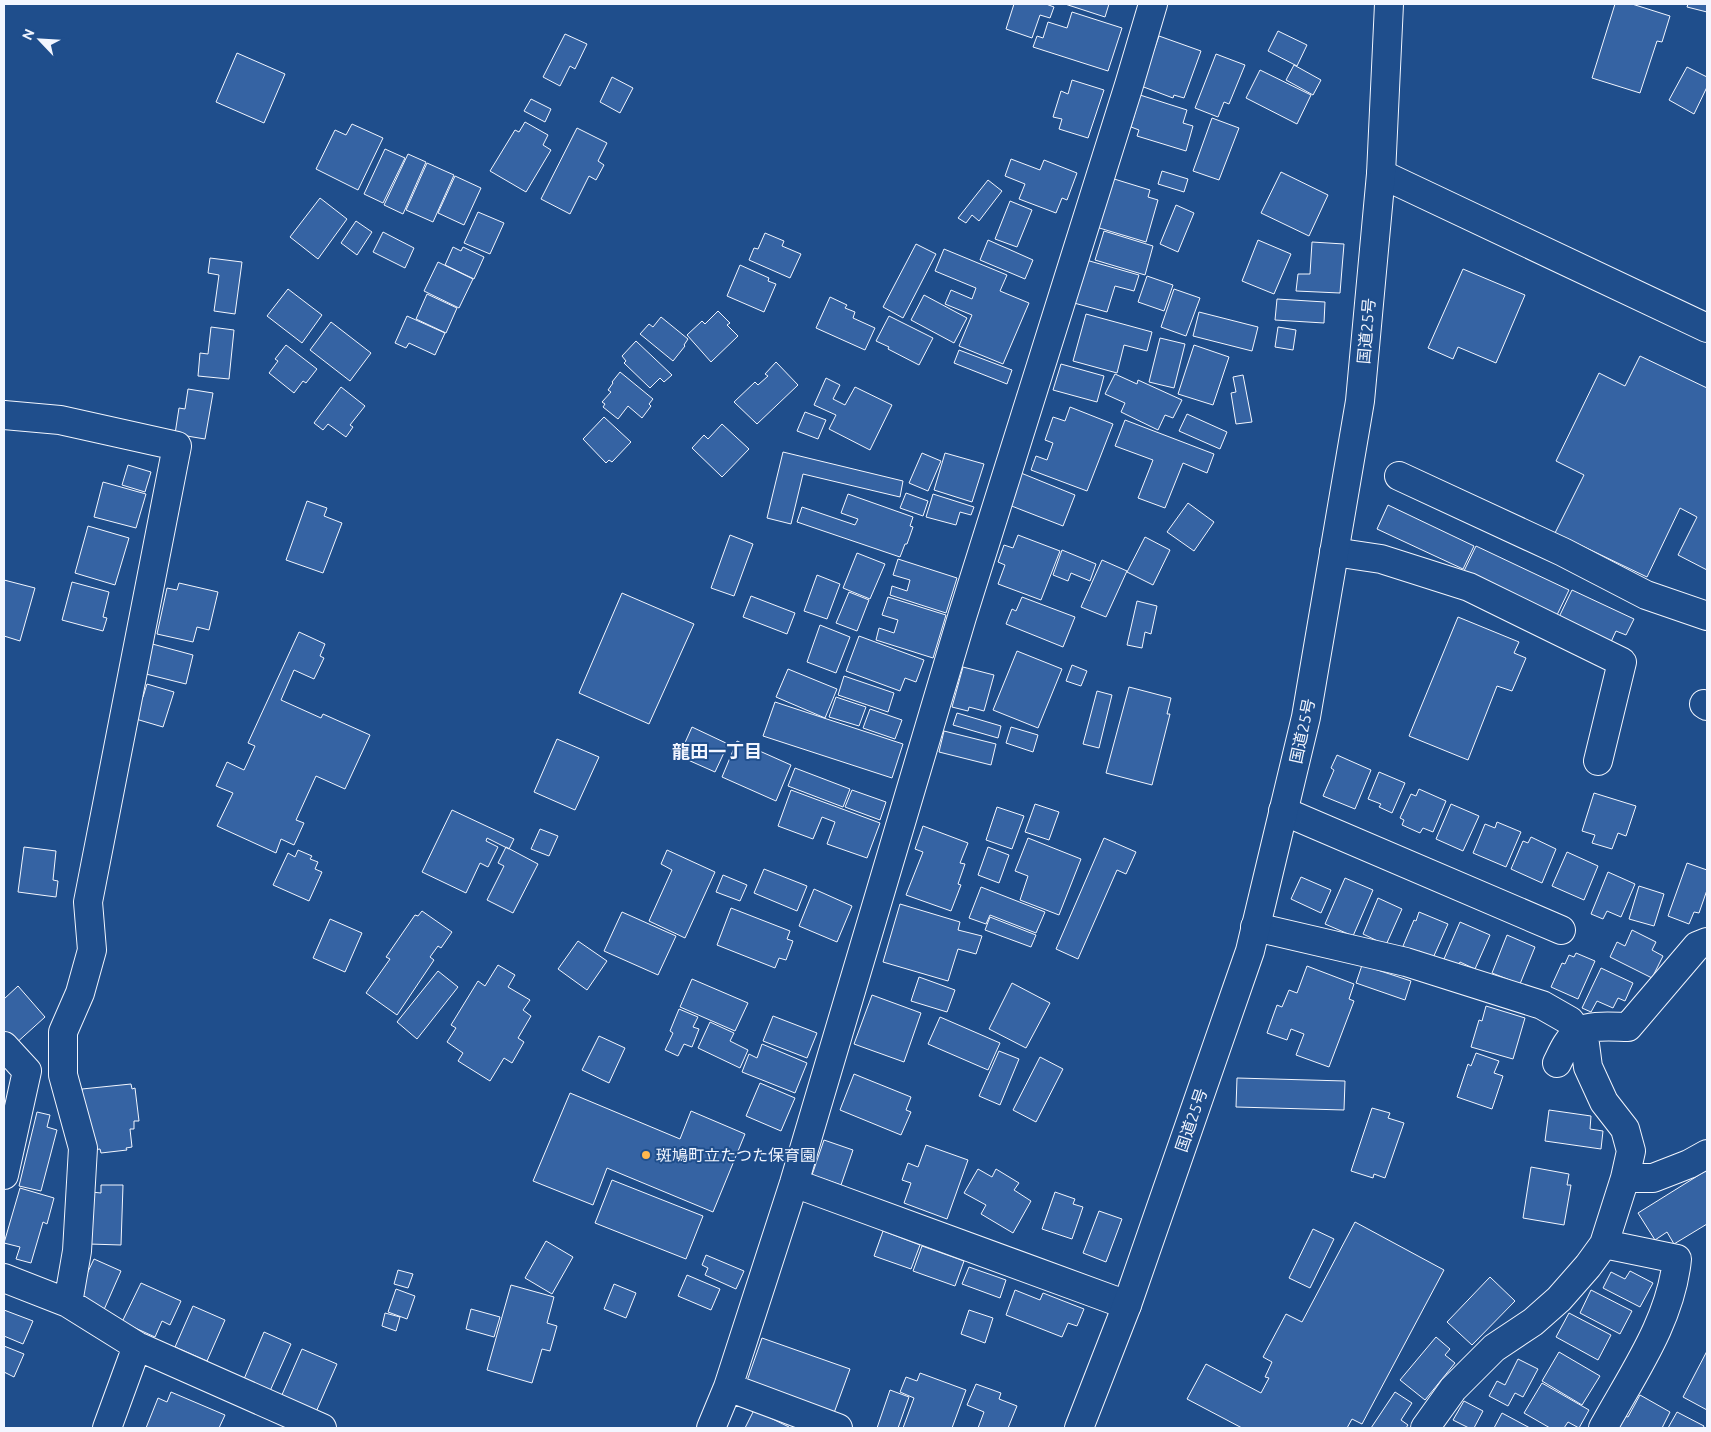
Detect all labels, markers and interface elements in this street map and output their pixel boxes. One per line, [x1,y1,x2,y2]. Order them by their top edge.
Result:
north arrow [15,15,65,65]
text: N [19,26,38,43]
street label: 国道25号 [1354,297,1378,365]
street label: 国道25号 [1286,697,1318,765]
district label: 龍田一丁目 [672,741,762,761]
street label: 国道25号 [1172,1086,1210,1154]
place label: 斑鳩町立たつた保育園 [656,1146,816,1164]
marker: 斑鳩町立たつた保育園 [640,1149,652,1161]

